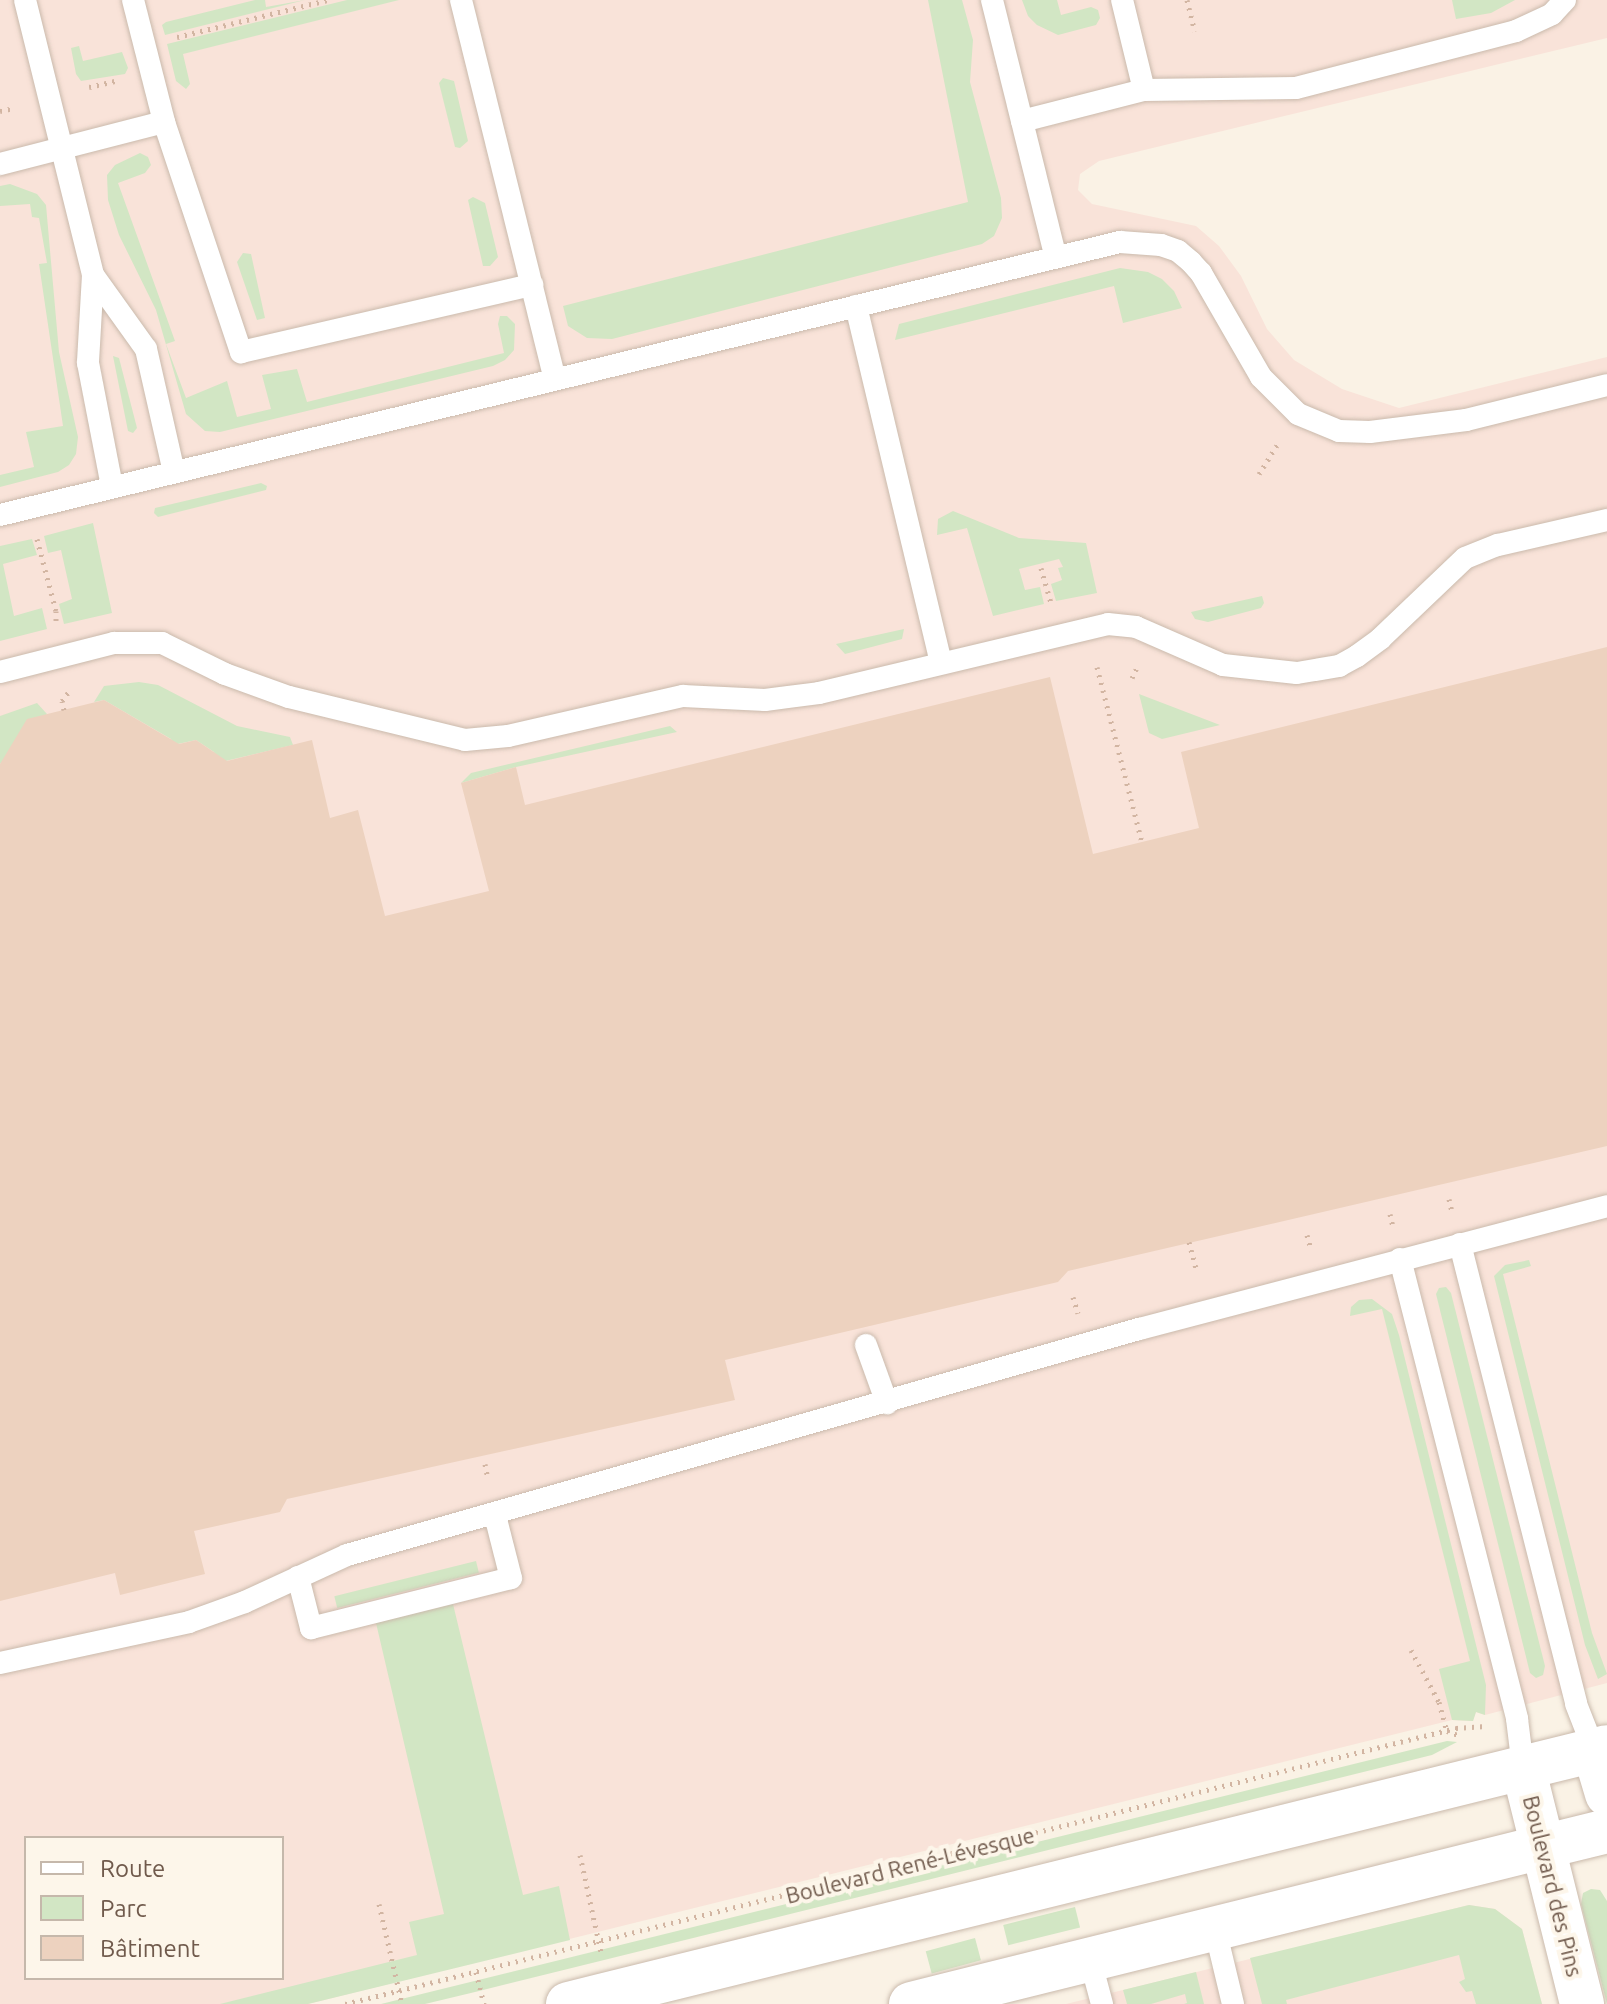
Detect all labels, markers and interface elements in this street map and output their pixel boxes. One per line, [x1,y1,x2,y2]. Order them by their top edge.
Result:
street label: Boulevard des Pins [1518,1793,1588,1979]
street label: Boulevard René-Lévesque [783,1821,1037,1909]
legend [24,1836,284,1980]
text: Route [100,1855,165,1882]
text: Parc [100,1895,147,1922]
text: Bâtiment [100,1935,200,1962]

